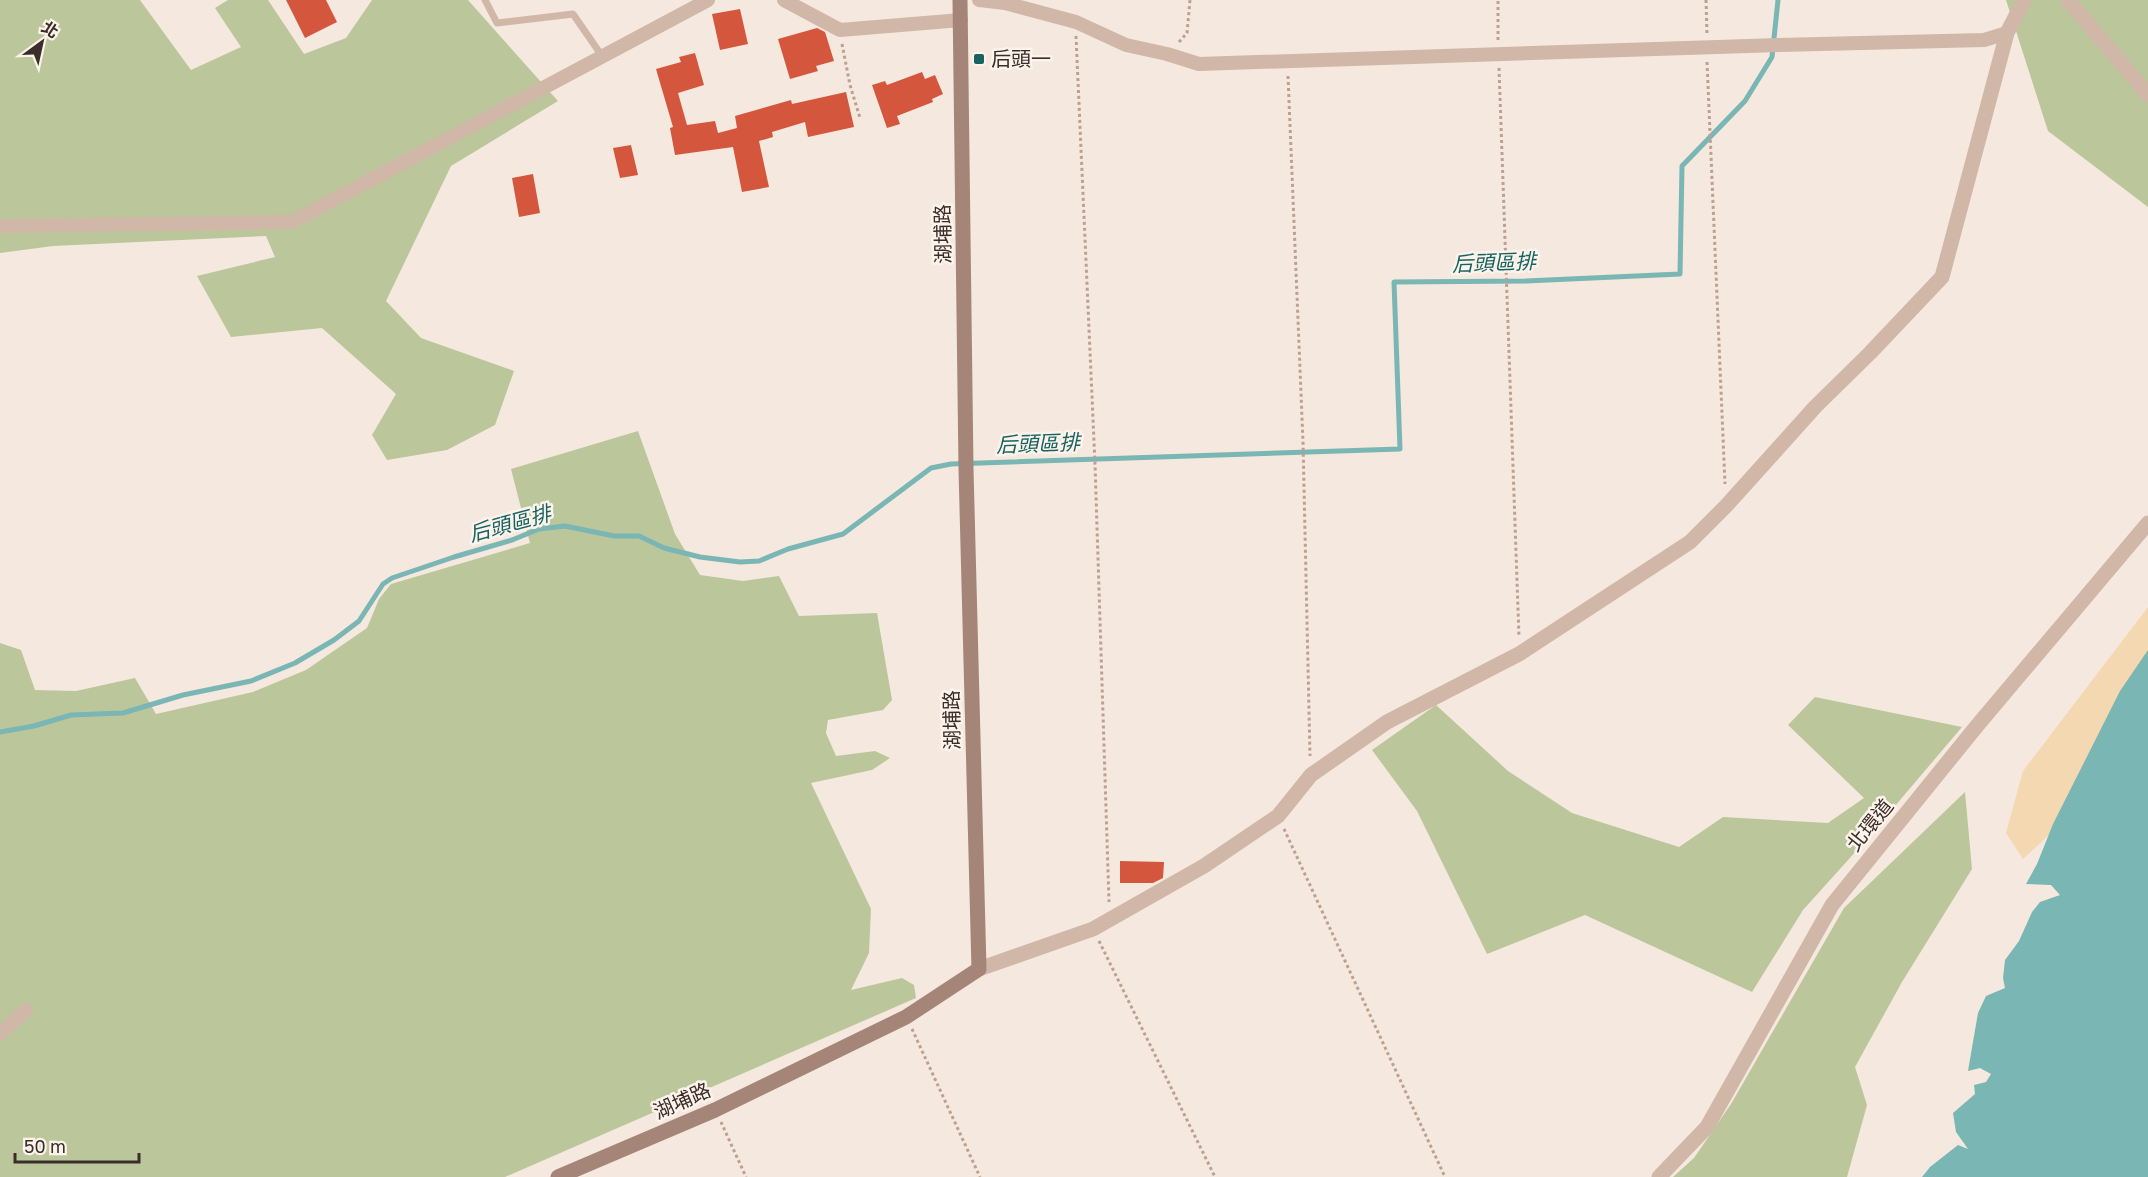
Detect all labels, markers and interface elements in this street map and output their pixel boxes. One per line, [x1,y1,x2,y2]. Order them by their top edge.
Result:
north arrow [12,12,72,72]
text: 北 [38,17,62,42]
place label: 后頭一 [991,46,1051,70]
marker: 后頭一 [972,52,986,66]
street label: 湖埔路 [929,204,955,264]
water label: 后頭區排 [1452,247,1539,276]
water label: 后頭區排 [996,428,1083,457]
water label: 后頭區排 [466,499,557,546]
street label: 湖埔路 [938,690,964,750]
street label: 北環道 [1841,794,1897,855]
street label: 湖埔路 [649,1077,714,1123]
scale bar [15,1126,140,1164]
text: 50 m [24,1135,66,1157]

